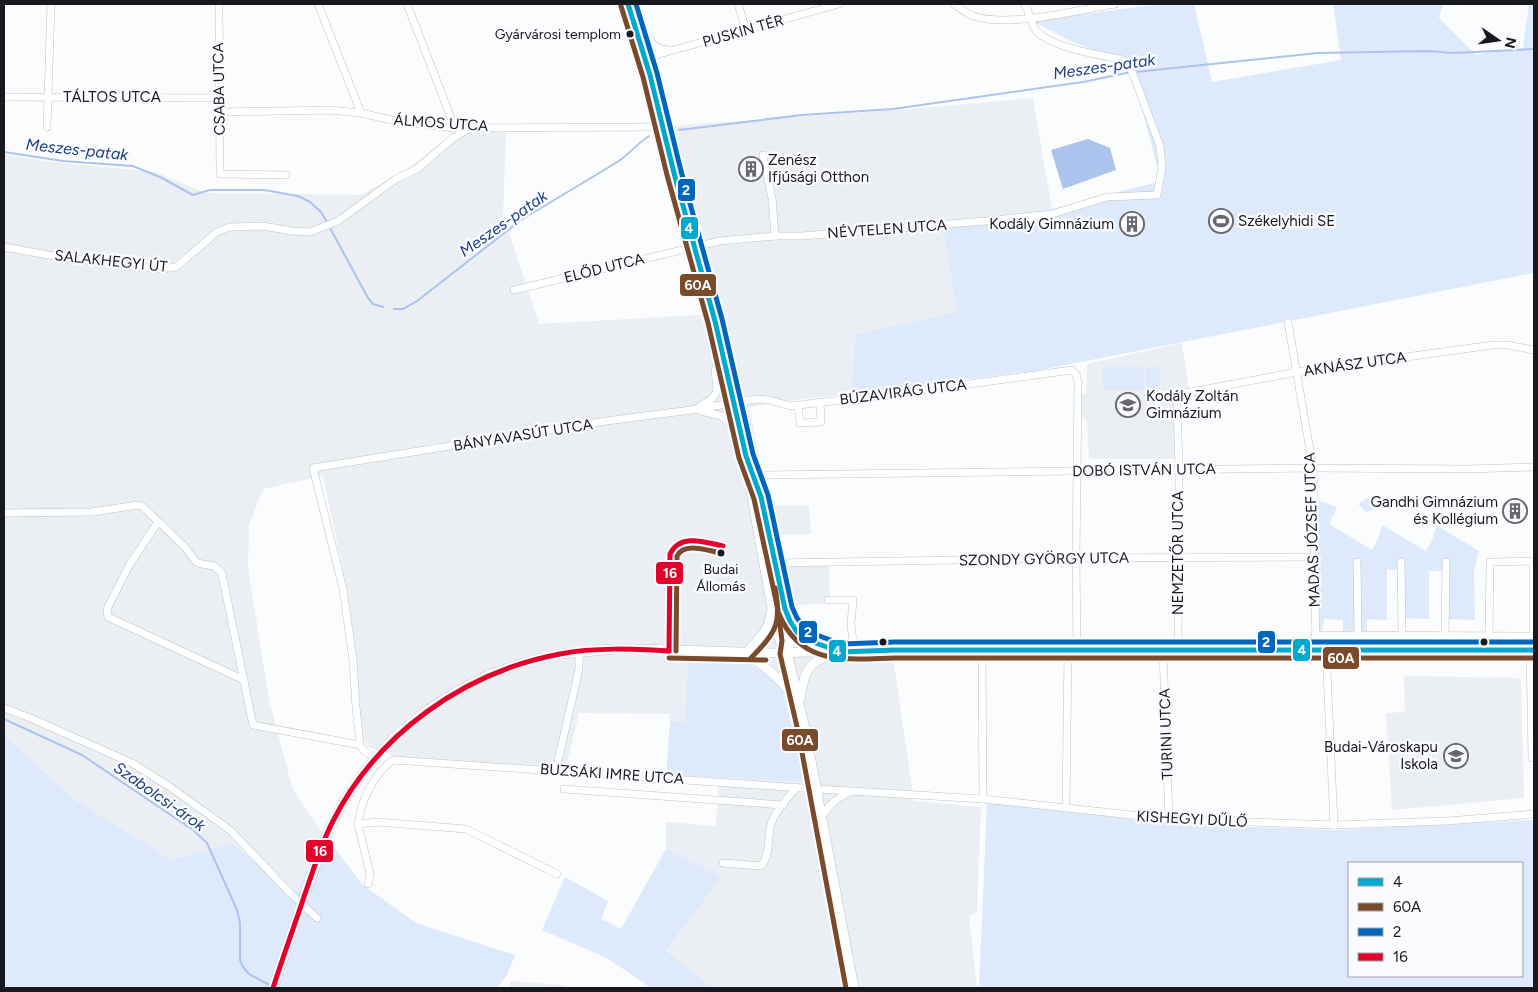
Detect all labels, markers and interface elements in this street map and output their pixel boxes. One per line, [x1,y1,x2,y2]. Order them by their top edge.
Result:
street label: PUSKIN TÉR [700,11,786,51]
north arrow [1473,15,1523,65]
place label: Gyárvárosi templom [495,26,621,43]
marker: Gyárvárosi templom [625,29,635,39]
text: N [1501,36,1520,50]
street label: CSABA UTCA [209,42,229,136]
water label: Meszes-patak [1052,50,1158,83]
street label: TÁLTOS UTCA [63,88,161,106]
street label: ÁLMOS UTCA [393,111,489,135]
water label: Meszes-patak [25,135,130,164]
place label: Zenész Ifjúsági Otthon [768,151,869,186]
building icon: Zenész Ifjúsági Otthon [738,156,764,182]
line badge: 2 [677,178,696,202]
text: 2 [682,182,690,199]
water label: Meszes-patak [456,185,552,261]
sports icon: Székelyhidi SE [1208,208,1234,234]
building icon: Kodály Gimnázium [1119,211,1145,237]
place label: Székelyhidi SE [1238,212,1335,230]
place label: Kodály Gimnázium [989,215,1114,233]
line badge: 4 [680,216,699,240]
street label: NÉVTELEN UTCA [827,216,947,242]
text: 4 [685,220,694,237]
street label: SALAKHEGYI ÚT [54,246,169,276]
street label: ELŐD UTCA [562,249,646,287]
line badge: 60A [679,273,717,297]
text: 60A [684,277,712,294]
street label: AKNÁSZ UTCA [1303,348,1407,380]
street label: BÚZAVIRÁG UTCA [839,375,967,409]
place label: Kodály Zoltán Gimnázium [1146,387,1238,422]
school or university icon: Kodály Zoltán Gimnázium [1115,392,1141,418]
street label: BÁNYAVASÚT UTCA [452,415,594,455]
street label: MADAS JÓZSEF UTCA [1300,452,1324,608]
street label: DOBÓ ISTVÁN UTCA [1072,460,1216,480]
street label: NEMZETŐR UTCA [1169,491,1187,615]
place label: Gandhi Gimnázium és Kollégium [1371,493,1498,528]
building icon: Gandhi Gimnázium és Kollégium [1502,498,1528,524]
marker: Budai Állomás [716,548,726,558]
street label: SZONDY GYÖRGY UTCA [959,549,1129,569]
line badge: 16 [655,561,684,585]
place label: Budai Állomás [696,561,746,595]
text: 16 [663,565,677,582]
line badge: 2 [798,620,818,644]
text: 2 [804,624,812,641]
line badge: 2 [1257,630,1276,654]
text: 2 [1262,634,1270,651]
unlabelled marker [878,637,888,647]
unlabelled marker [1479,637,1489,647]
line badge: 4 [1292,638,1311,662]
line badge: 4 [828,639,847,663]
text: 4 [1298,642,1307,659]
text: 4 [833,643,842,660]
line badge: 60A [1322,646,1360,670]
text: 60A [1327,650,1355,667]
street label: TURINI UTCA [1155,688,1177,780]
line badge: 60A [781,728,819,752]
text: 60A [786,732,814,749]
place label: Budai-Városkapu Iskola [1324,738,1438,773]
school or university icon: Budai-Városkapu Iskola [1443,743,1469,769]
water label: Szabolcsi-árok [110,758,210,836]
street label: BUZSÁKI IMRE UTCA [539,760,685,788]
street label: KISHEGYI DŰLŐ [1136,807,1248,831]
line badge: 16 [305,839,334,863]
text: 16 [313,843,327,860]
legend [1348,862,1523,977]
text: 4 [1393,873,1402,891]
text: 60A [1393,898,1421,916]
text: 2 [1393,923,1401,941]
text: 16 [1393,948,1408,966]

